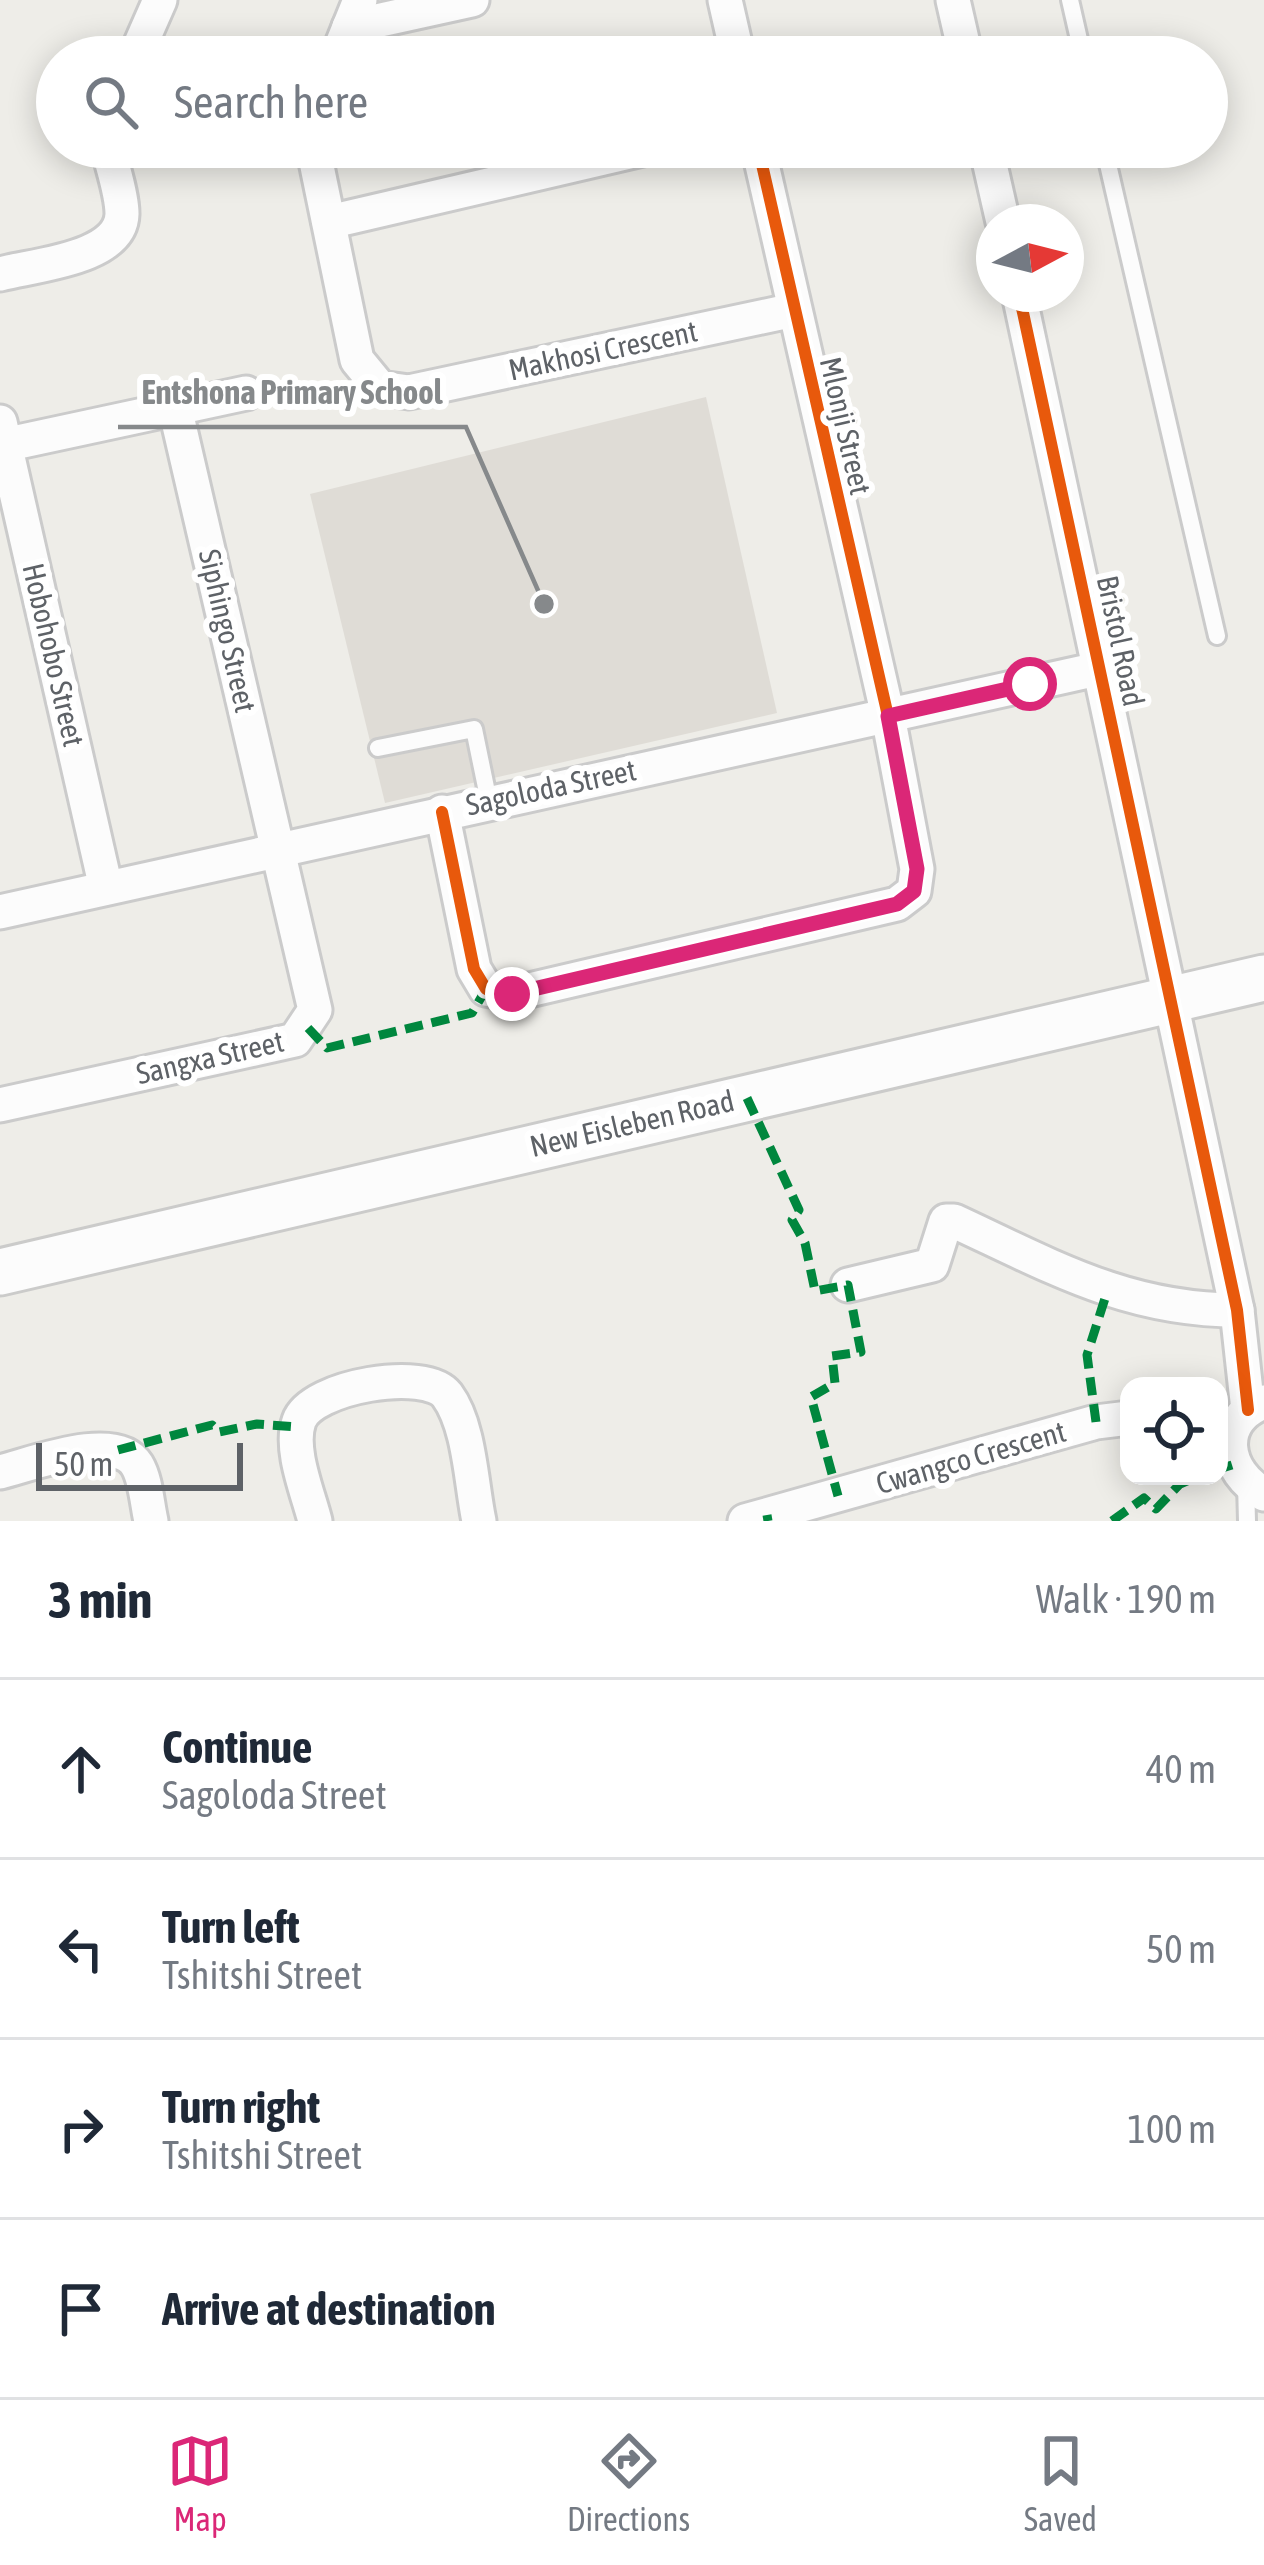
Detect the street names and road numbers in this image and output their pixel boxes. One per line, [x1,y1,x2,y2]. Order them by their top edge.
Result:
street label: Makhosi Crescent [505,313,700,387]
street label: Mlonji Street [814,354,878,498]
street label: Siphingo Street [193,546,263,716]
street label: Hobohobo Street [16,560,92,750]
street label: Bristol Road [1091,573,1151,709]
street label: Sagoloda Street [463,752,639,822]
street label: Sangxa Street [133,1024,287,1090]
street label: New Eisleben Road [526,1083,737,1163]
street label: Cwangco Crescent [872,1414,1069,1500]

